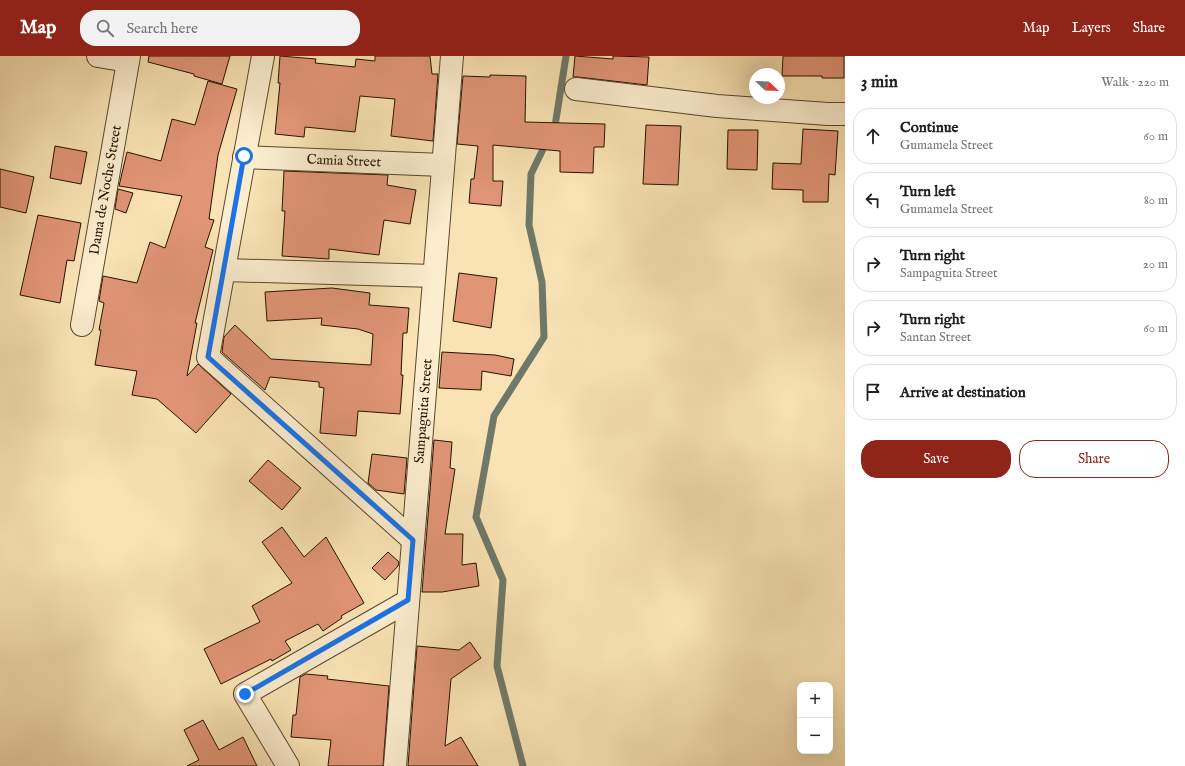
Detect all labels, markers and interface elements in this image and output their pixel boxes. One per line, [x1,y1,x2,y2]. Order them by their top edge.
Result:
search box [80,10,360,46]
text: Map [20,16,56,40]
icon: search [94,17,116,39]
text: Search here [126,19,198,38]
text: Map [1023,19,1050,37]
text: Layers [1072,19,1111,37]
text: Share [1133,19,1165,37]
north arrow [749,68,785,104]
text: 3 min [861,72,898,93]
text: Walk · 220 m [1101,74,1169,91]
text: Continue [900,118,958,137]
street label: Dama de Noche Street [85,124,126,256]
icon: ahead [862,125,884,147]
text: 60 m [1143,128,1168,145]
text: Gumamela Street [900,137,993,154]
route start [235,147,253,165]
street label: Camia Street [306,151,382,172]
text: Turn left [900,182,956,201]
icon: left [862,189,884,211]
text: 80 m [1144,192,1168,209]
text: Gumamela Street [900,201,993,218]
text: Turn right [900,246,965,265]
icon: right [862,253,884,275]
text: 20 m [1143,256,1168,273]
text: Sampaguita Street [900,265,997,282]
text: Turn right [900,310,965,329]
icon: right [862,317,884,339]
text: 60 m [1143,320,1168,337]
text: Santan Street [900,329,971,346]
street label: Sampaguita Street [410,358,437,464]
icon: arrive [862,381,884,403]
text: Arrive at destination [900,383,1026,402]
button: Save [861,440,1011,478]
button: Share [1019,440,1169,478]
map controls [797,682,833,754]
button: + [797,682,833,718]
route end [236,685,254,703]
button: − [797,718,833,754]

